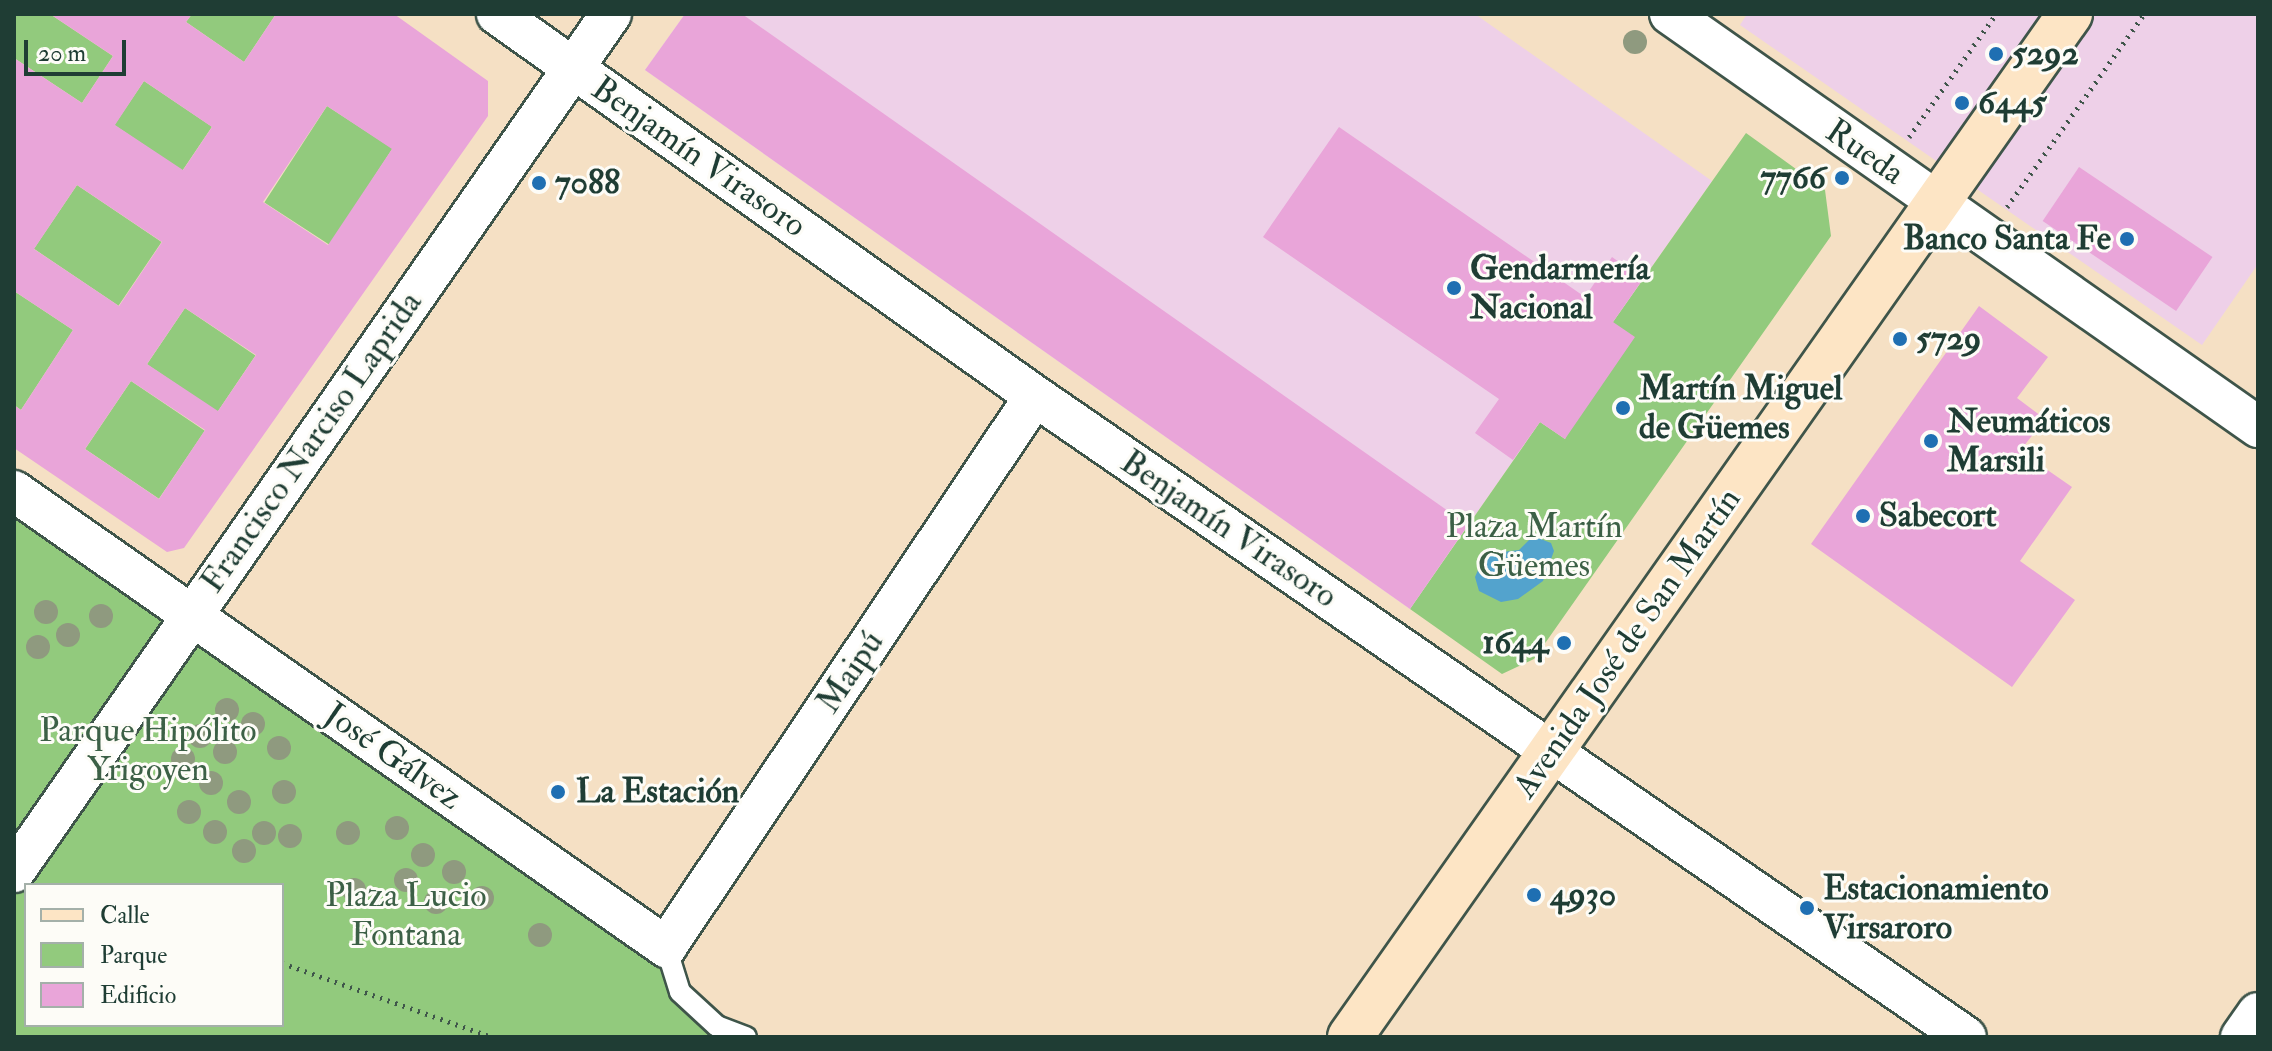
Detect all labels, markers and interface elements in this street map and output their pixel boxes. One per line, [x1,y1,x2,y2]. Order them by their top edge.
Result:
scale bar [28,24,130,74]
place label: 5292 [2012,34,2079,74]
text: 20 m [38,38,86,69]
marker: 5292 [1987,45,2005,63]
street label: Benjamín Virasoro [584,68,814,246]
place label: 6445 [1978,83,2047,123]
marker: 6445 [1953,94,1971,112]
street label: Rueda [1818,110,1912,194]
place label: 7766 [1761,158,1826,198]
place label: 7088 [555,163,620,203]
marker: 7766 [1833,169,1851,187]
marker: 7088 [530,174,548,192]
place label: Banco Santa Fe [1903,219,2111,259]
marker: Banco Santa Fe [2118,230,2136,248]
place label: Gendarmería Nacional [1470,248,1650,328]
marker: Gendarmería Nacional [1445,279,1463,297]
street label: Francisco Narciso Laprida [192,284,430,600]
place label: 5729 [1916,319,1981,359]
marker: 5729 [1891,330,1909,348]
place label: Martín Miguel de Güemes [1639,368,1843,448]
marker: Martín Miguel de Güemes [1614,399,1632,417]
place label: Neumáticos Marsili [1947,401,2110,480]
marker: Neumáticos Marsili [1922,432,1940,450]
street label: Benjamín Virasoro [1113,442,1345,616]
street label: Avenida José de San Martín [1505,480,1749,806]
place label: Sabecort [1879,496,1996,536]
park label: Plaza Martín Güemes [1445,506,1623,586]
marker: Sabecort [1854,507,1872,525]
street label: Maipú [808,623,892,721]
place label: 1644 [1482,623,1548,663]
marker: 1644 [1555,634,1573,652]
street label: José Gálvez [316,694,470,818]
park label: Parque Hipólito Yrigoyen [39,710,257,790]
place label: La Estación [576,772,739,812]
marker: La Estación [547,781,569,803]
place label: Estacionamiento Virsaroro [1823,868,2049,948]
park label: Plaza Lucio Fontana [325,875,487,954]
place label: 4930 [1550,875,1616,915]
legend [24,883,284,1027]
marker: 4930 [1525,886,1543,904]
marker: Estacionamiento Virsaroro [1798,899,1816,917]
text: Calle [100,900,150,931]
text: Parque [100,940,167,971]
text: Edificio [100,980,176,1011]

